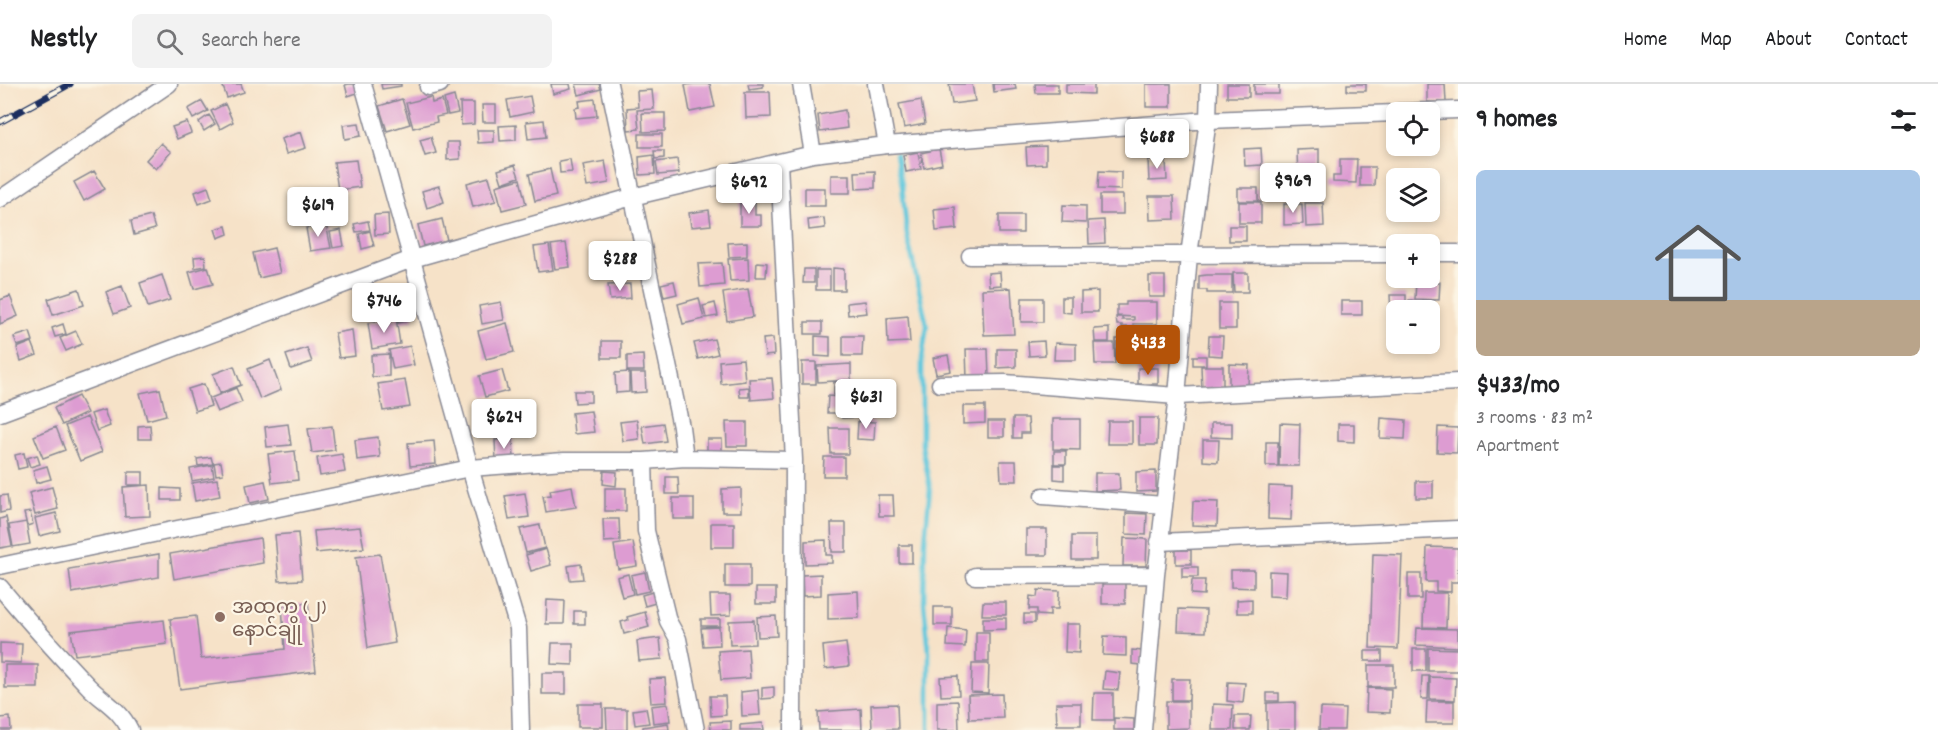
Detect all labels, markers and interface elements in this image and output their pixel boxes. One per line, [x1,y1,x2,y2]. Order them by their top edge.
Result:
search box [132,14,552,68]
text: Nestly [30,21,96,61]
icon: search [153,25,186,58]
text: Search here [201,26,301,57]
text: Home [1623,26,1667,56]
text: Map [1700,26,1732,56]
text: About [1765,26,1812,56]
text: Contact [1845,26,1908,56]
map controls [1386,102,1440,354]
button: locate [1386,102,1440,156]
text: 9 homes [1476,102,1558,139]
icon: filters [1887,104,1920,137]
pin: $688 [1121,119,1193,170]
text: $688 [1139,124,1175,152]
pin: $969 [1257,163,1329,214]
pin: $692 [713,164,785,215]
text: $969 [1274,168,1312,196]
button: layers [1386,168,1440,222]
text: $692 [730,169,768,197]
pin: $619 [282,187,354,238]
text: $619 [301,192,335,220]
icon: home [1644,209,1752,317]
button: + [1386,234,1440,288]
pin: $288 [584,241,656,292]
text: $288 [603,246,637,274]
pin: $746 [348,283,420,334]
text: $746 [366,288,402,316]
button: − [1386,300,1440,354]
pin: $433 [1112,325,1184,376]
text: $433 [1130,330,1166,358]
text: $433/mo [1476,368,1560,405]
pin: $631 [830,379,902,430]
text: $631 [849,384,883,412]
pin: $624 [468,399,540,450]
text: $624 [486,404,522,432]
text: 3 rooms · 83 m² [1476,405,1593,433]
text: Apartment [1476,433,1559,461]
place label: အထက (၂) နောင်ချို [232,595,326,646]
marker: အထက (၂) နောင်ချို [213,610,227,624]

